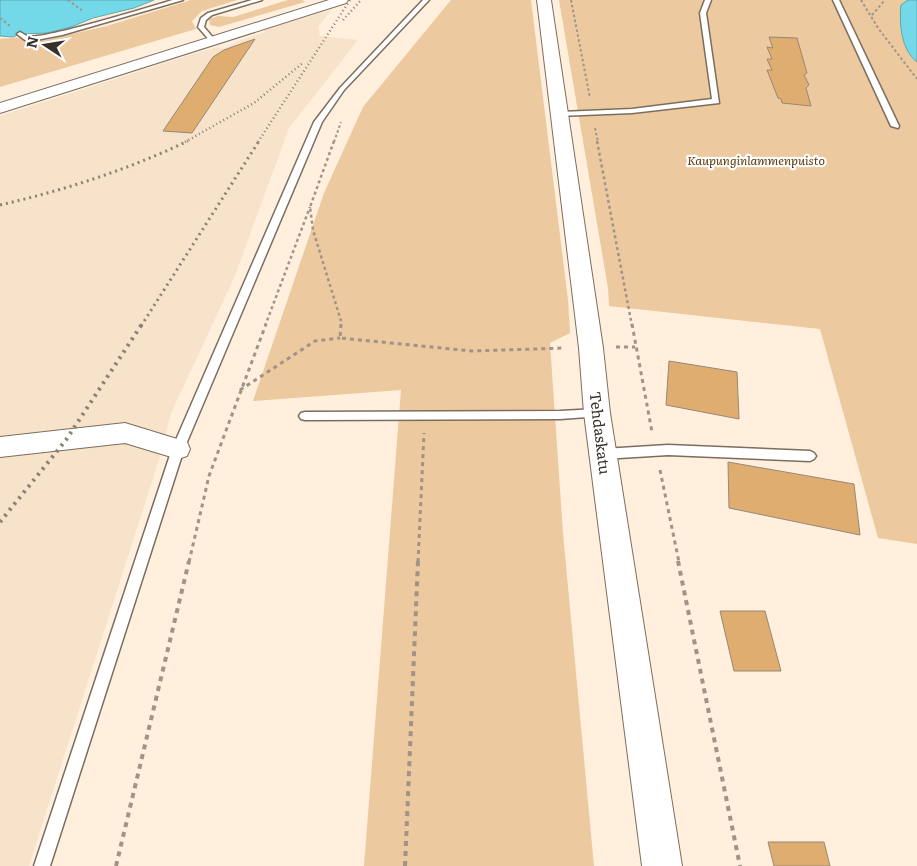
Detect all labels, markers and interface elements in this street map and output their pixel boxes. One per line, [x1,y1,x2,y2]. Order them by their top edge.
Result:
north arrow [20,20,70,70]
text: N [20,34,42,50]
park label: Kaupunginlammenpuisto [687,151,825,169]
street label: Tehdaskatu [584,390,618,476]

